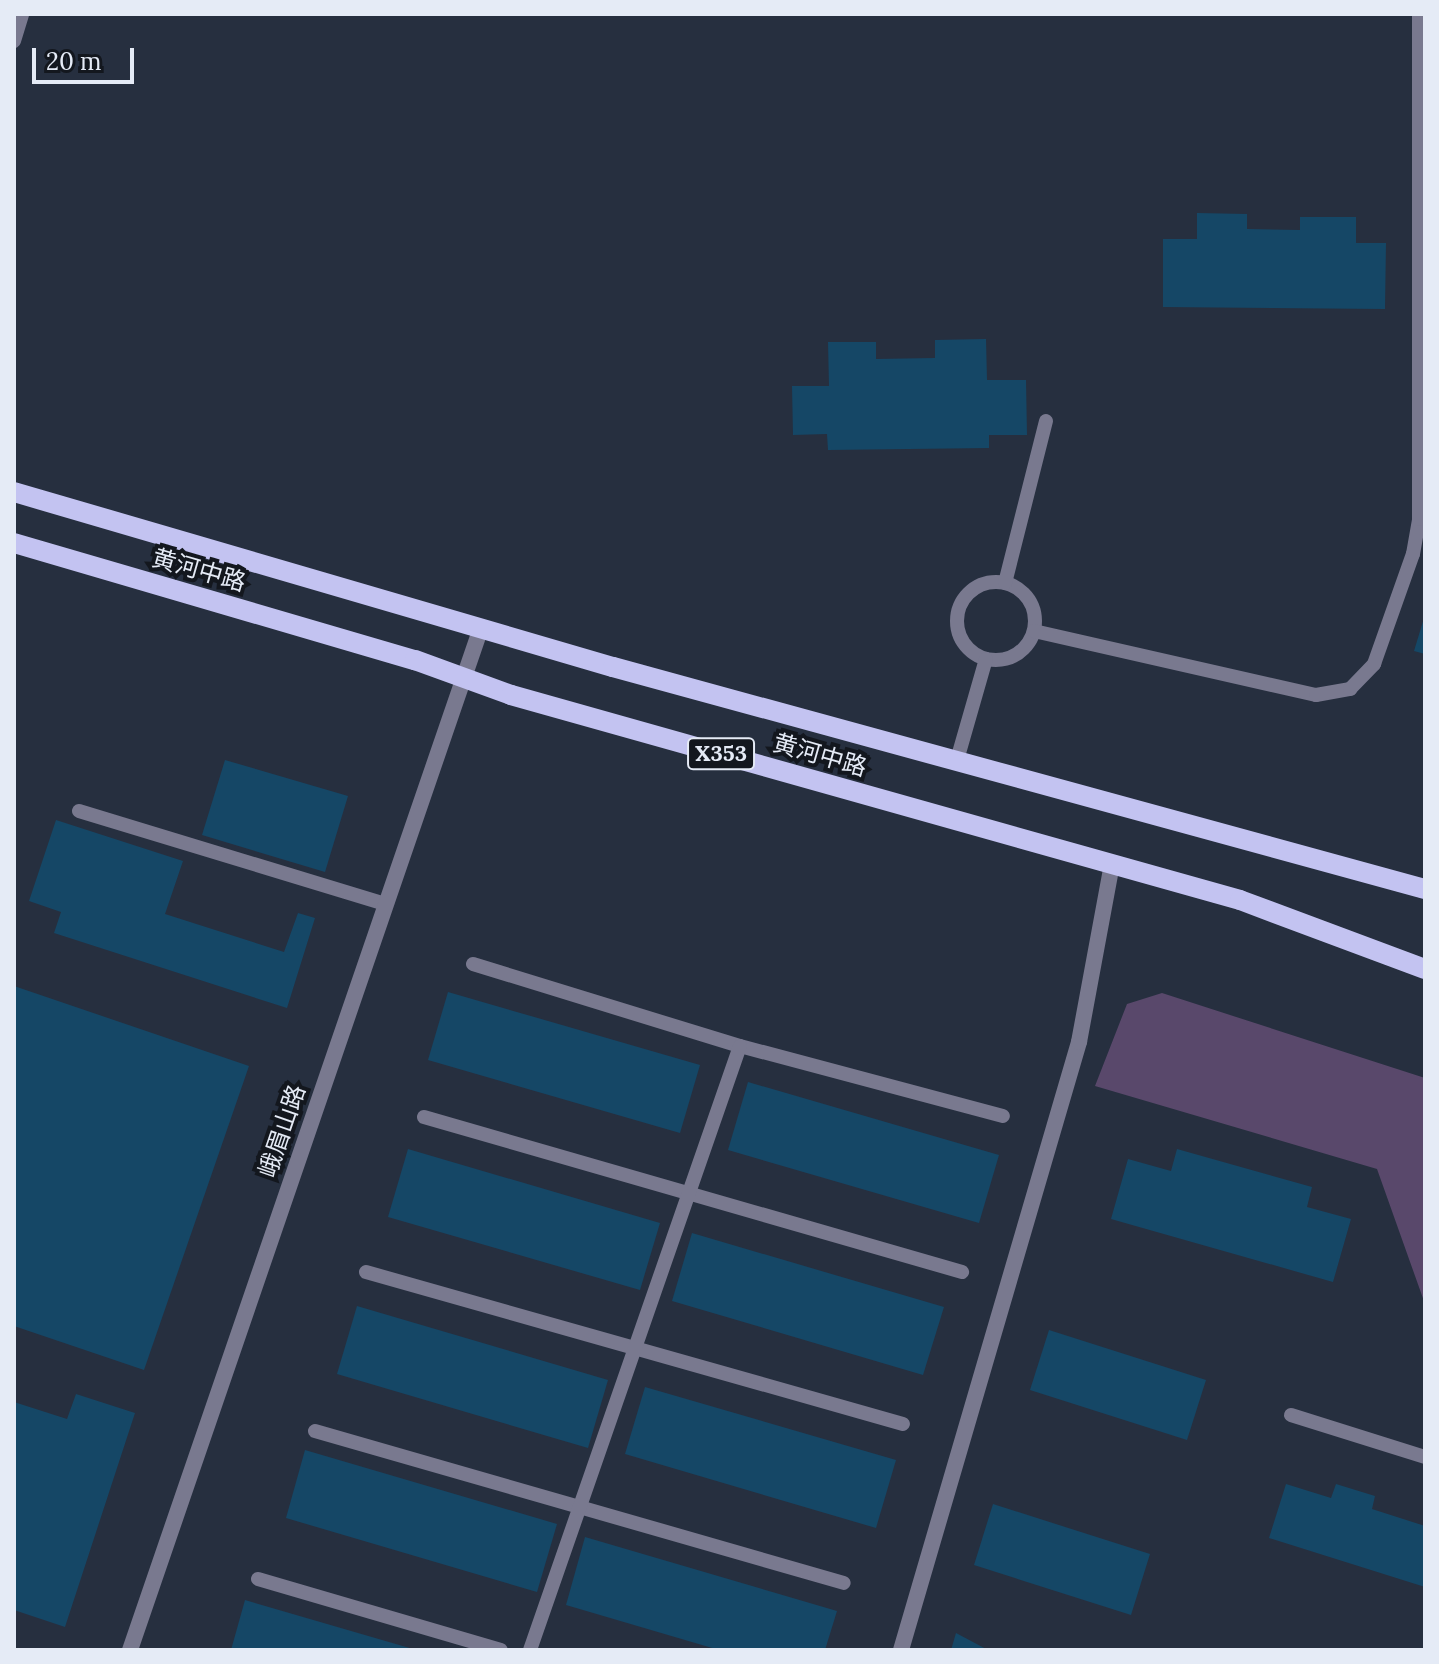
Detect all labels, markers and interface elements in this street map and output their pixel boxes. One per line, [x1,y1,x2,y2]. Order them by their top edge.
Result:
scale bar [36,32,138,82]
text: 20 m [46,46,102,77]
street label: 黄河中路 [149,543,249,597]
street label: 黄河中路 [770,728,870,782]
road number: X353 [687,736,755,772]
street label: 峨眉山路 [253,1081,311,1181]

